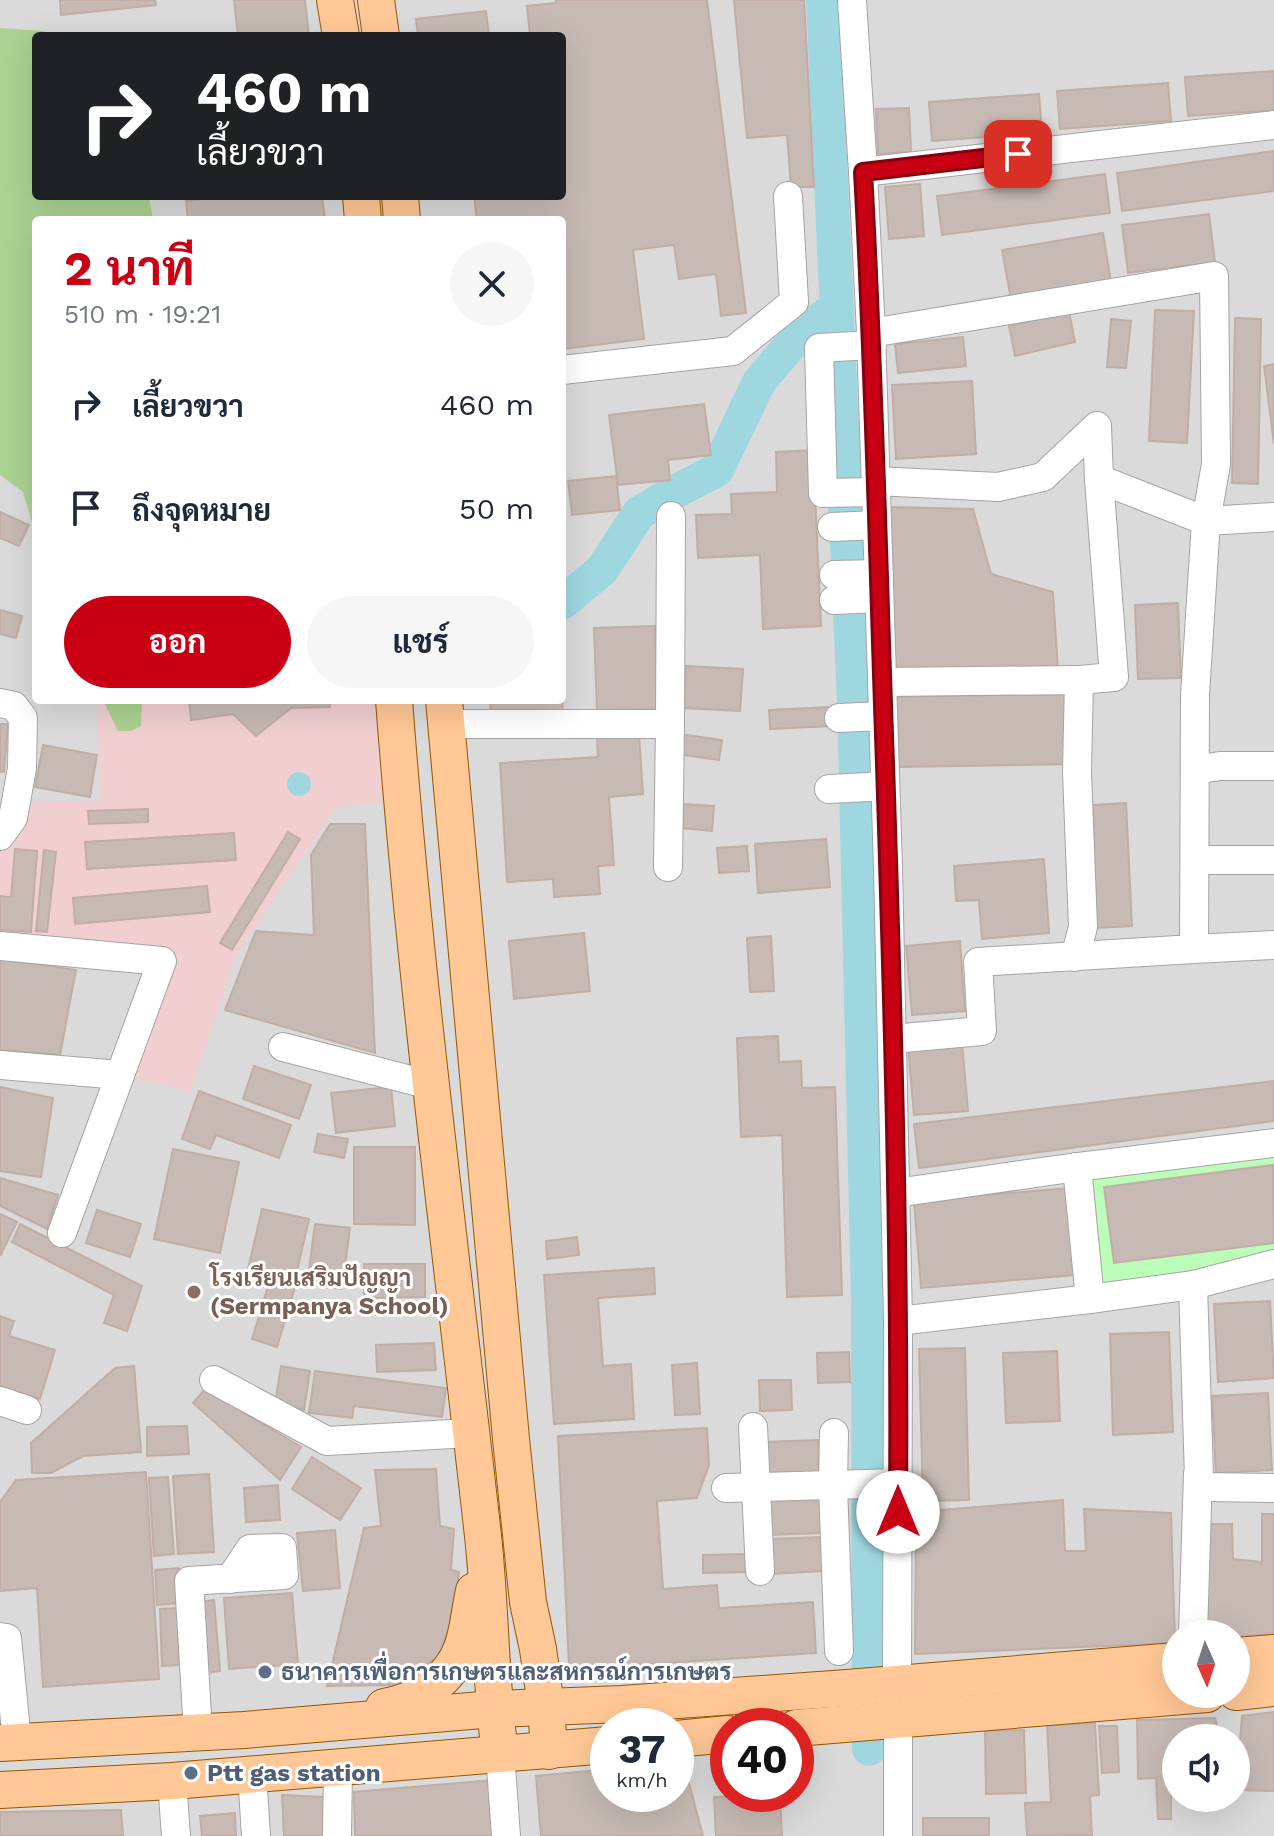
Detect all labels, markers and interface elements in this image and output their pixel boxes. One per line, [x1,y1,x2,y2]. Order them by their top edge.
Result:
text: 460 m [196,60,371,126]
icon: right [64,64,168,168]
pin [984,120,1052,188]
text: เลี้ยวขวา [196,132,324,174]
icon: arrive [996,132,1040,176]
text: 2 นาที [64,240,195,297]
button: close [450,242,534,326]
text: 510 m · 19:21 [64,299,221,329]
icon: right [64,382,108,426]
text: 460 m [440,387,534,422]
text: เลี้ยวขวา [132,389,244,424]
icon: arrive [64,486,108,530]
text: 50 m [459,491,534,526]
text: ถึงจุดหมาย [132,493,271,528]
button: ออก [64,596,291,688]
button: แชร์ [307,596,534,688]
place label: โรงเรียนเสริมปัญญา (Sermpanya School) [208,1262,449,1320]
marker: โรงเรียนเสริมปัญญา (Sermpanya School) [185,1283,203,1301]
position arrow [856,1470,940,1554]
north arrow [1162,1620,1250,1708]
map controls [1162,1620,1250,1812]
place label: ธนาคารเพื่อการเกษตรและสหกรณ์การเกษตร [281,1651,732,1686]
marker: ธนาคารเพื่อการเกษตรและสหกรณ์การเกษตร [256,1663,274,1681]
speed limit sign: 40 [710,1708,814,1812]
button: sound [1162,1724,1250,1812]
text: 37 [619,1726,665,1773]
place label: Ptt gas station [207,1759,381,1787]
marker: Ptt gas station [182,1764,200,1782]
text: km/h [616,1768,668,1792]

